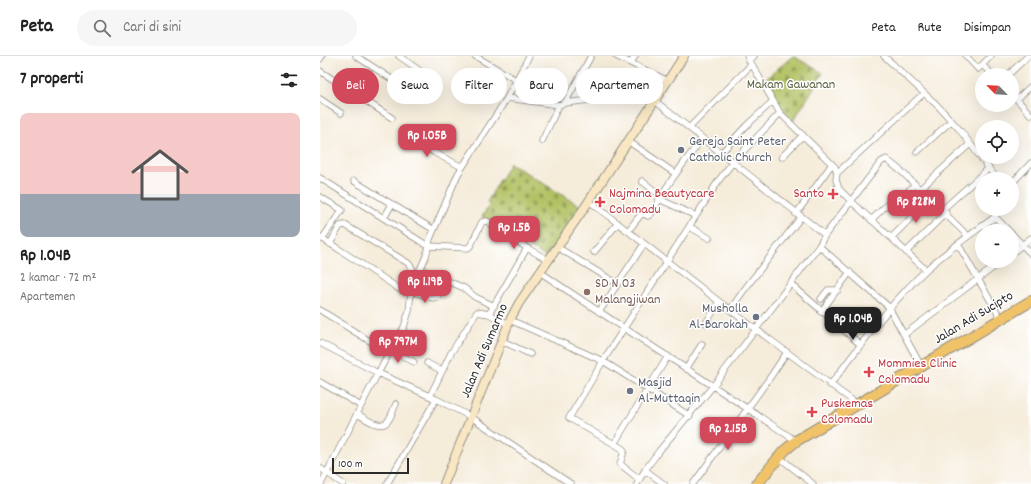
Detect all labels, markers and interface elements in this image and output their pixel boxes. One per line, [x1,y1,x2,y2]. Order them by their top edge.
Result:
search box [77,10,357,46]
text: Peta [20,14,53,41]
icon: search [91,17,113,39]
text: Cari di sini [123,17,181,39]
text: Peta [871,18,895,38]
text: Rute [917,18,942,38]
text: Disimpan [964,18,1011,38]
text: 7 properti [20,68,83,92]
chip: Beli [332,68,379,104]
chip: Sewa [387,68,443,104]
chip: Filter [451,68,507,104]
chip: Baru [515,68,568,104]
chip: Apartemen [576,68,663,104]
north arrow [975,68,1019,112]
map controls [975,68,1019,268]
icon: filters [278,69,300,91]
park label: Makam Gawanan [747,75,835,95]
button: locate [975,120,1019,164]
pin: Rp 1.05B [386,124,468,158]
text: Rp 1.05B [407,127,447,146]
place label: Gereja Saint Peter Catholic Church [689,132,787,168]
icon: home [124,139,196,211]
marker: Gereja Saint Peter Catholic Church [676,145,686,155]
button: + [975,172,1019,216]
place label: Najmina Beautycare Colomadu [609,184,714,220]
place label: Santo [793,184,824,204]
marker: Santo [827,188,839,200]
pin: Rp 828M [879,190,953,224]
text: Rp 828M [896,193,936,212]
marker: Najmina Beautycare Colomadu [594,196,606,208]
pin: Rp 1.5B [477,216,551,250]
text: Rp 1.5B [498,219,530,238]
button: − [975,224,1019,268]
text: Rp 1.04B [20,245,71,269]
text: 2 kamar · 72 m² [20,269,96,288]
pin: Rp 1.19B [384,270,466,304]
text: Rp 1.19B [407,273,443,292]
place label: SD N 03 Malangjiwan [595,274,661,310]
street label: Jalan Adi Sucipto [931,286,1017,350]
marker: SD N 03 Malangjiwan [582,287,592,297]
text: Apartemen [20,288,75,307]
place label: Musholla Al-Barokah [689,299,748,335]
street label: Jalan Adi Sumarmo [456,301,514,401]
pin: Rp 1.04B [812,307,894,341]
text: Rp 1.04B [834,310,872,329]
marker: Musholla Al-Barokah [751,312,761,322]
pin: Rp 797M [361,330,435,364]
text: Rp 797M [379,333,417,352]
place label: Mommies Clinic Colomadu [878,354,957,390]
marker: Mommies Clinic Colomadu [863,366,875,378]
place label: Masjid Al-Muttaqin [638,373,700,409]
marker: Masjid Al-Muttaqin [625,386,635,396]
place label: Puskemas Colomadu [821,394,873,430]
marker: Puskemas Colomadu [806,406,818,418]
pin: Rp 2.15B [687,417,769,451]
text: Rp 2.15B [709,420,747,439]
scale bar [332,456,409,475]
text: 100 m [338,457,362,473]

